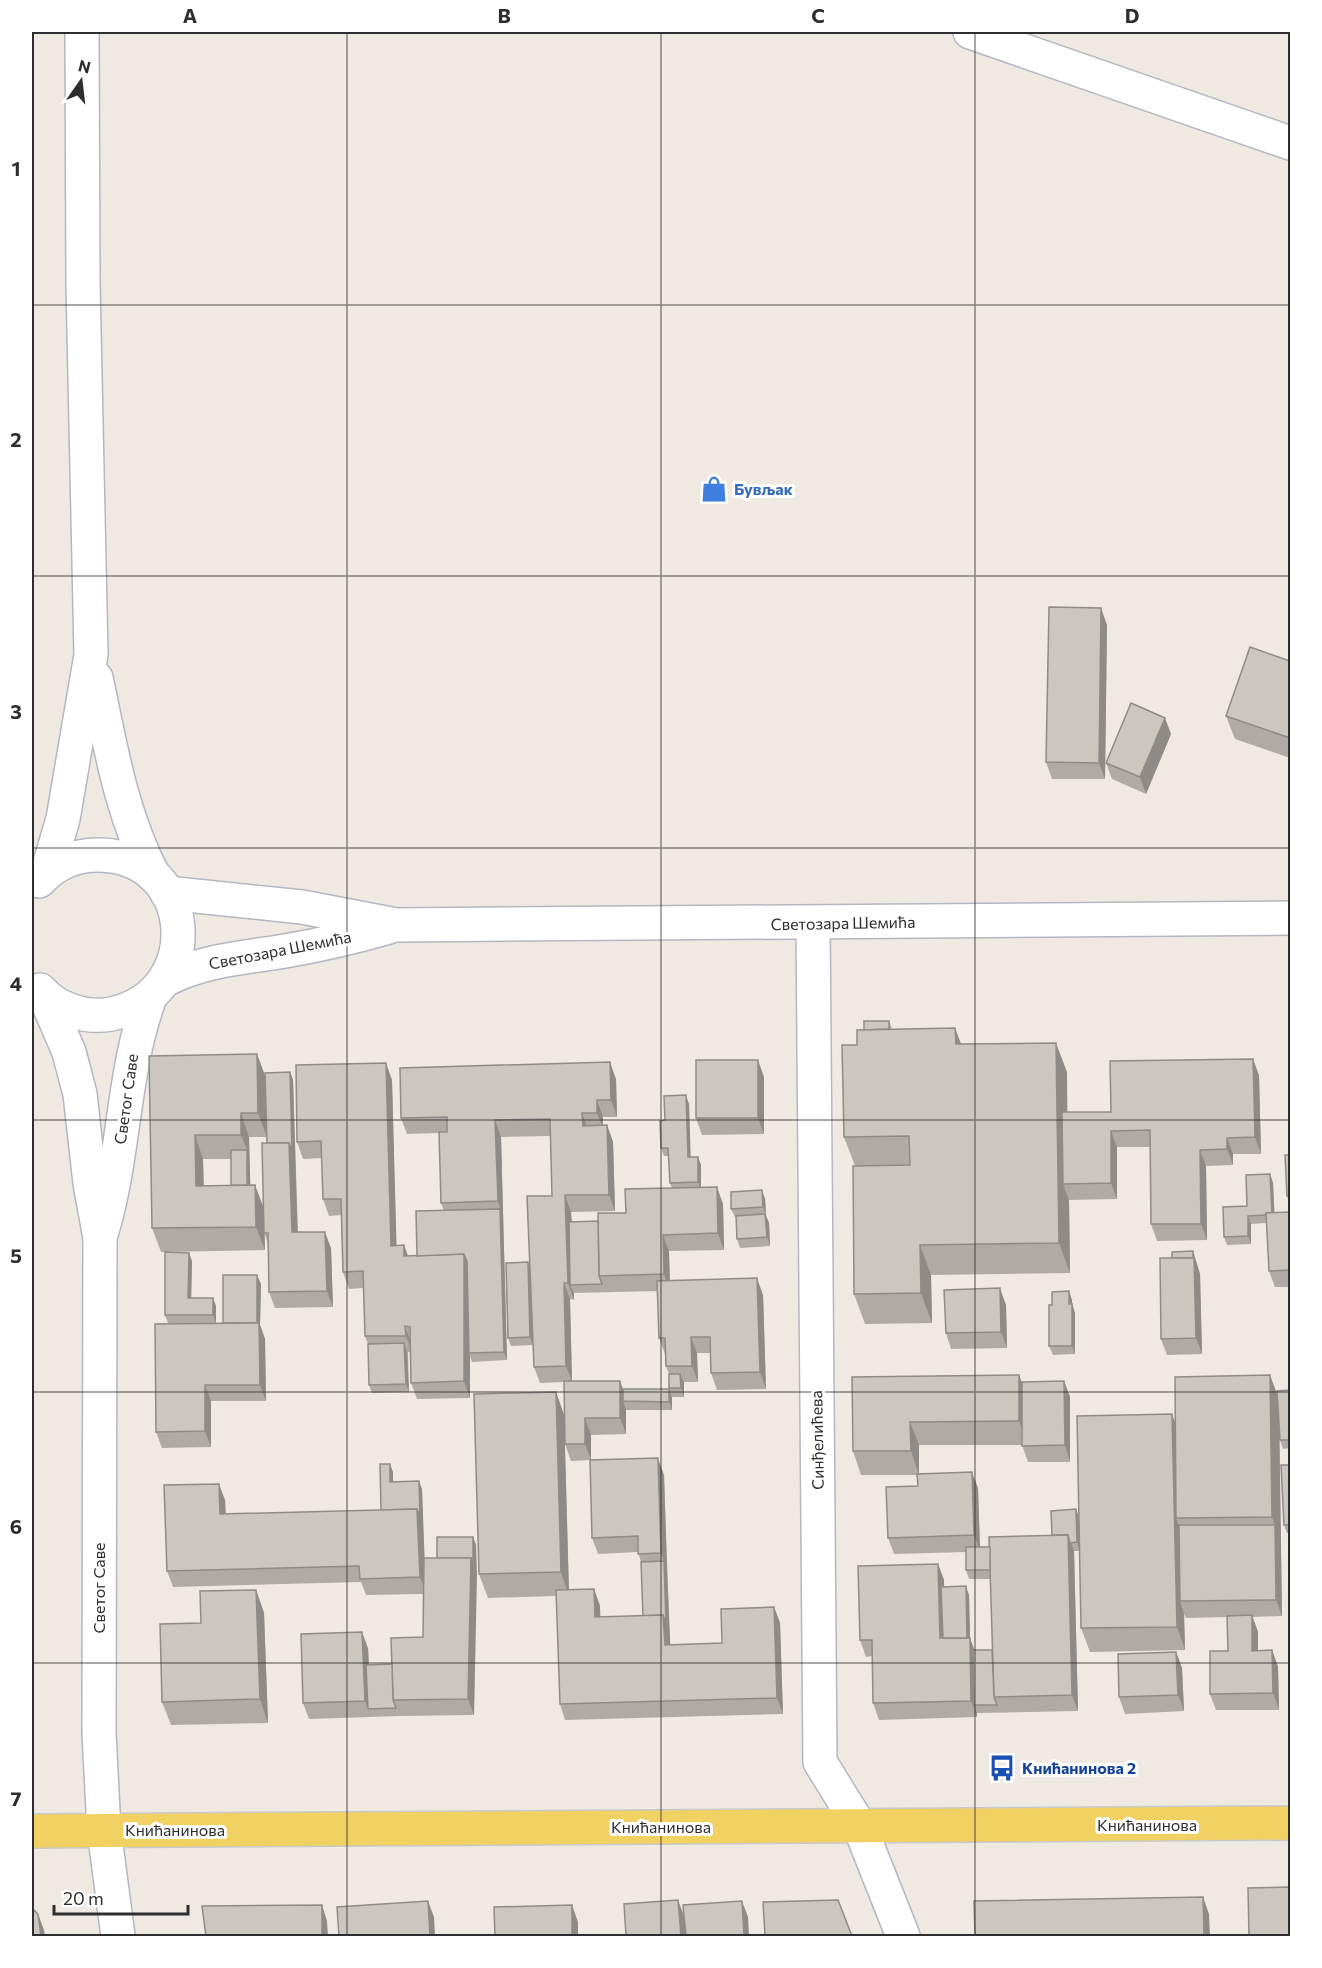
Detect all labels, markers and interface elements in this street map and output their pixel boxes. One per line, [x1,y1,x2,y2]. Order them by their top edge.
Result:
text: A [183,3,197,27]
text: B [497,3,511,27]
text: C [811,3,825,27]
text: D [1125,3,1139,27]
north arrow [51,51,111,111]
text: N [77,55,93,77]
text: 1 [11,156,21,180]
text: 2 [10,427,22,451]
shop icon: Бувљак [699,474,729,504]
place label: Бувљак [734,479,793,498]
text: 3 [10,699,22,723]
street label: Светозара Шемића [770,912,916,933]
street label: Светозара Шемића [207,926,353,973]
text: 4 [10,971,22,995]
street label: Светог Саве [110,1052,141,1145]
text: 5 [10,1243,22,1267]
street label: Синђелићева [806,1390,827,1490]
text: 6 [10,1514,22,1538]
street label: Светог Саве [89,1542,108,1634]
bus stop icon: Книћанинова 2 [987,1753,1017,1783]
place label: Книћанинова 2 [1022,1758,1136,1777]
text: 7 [11,1786,22,1810]
street label: Книћанинова [1097,1815,1197,1834]
street label: Книћанинова [611,1817,711,1836]
street label: Книћанинова [125,1820,225,1839]
scale bar [54,1878,188,1916]
text: 20 m [63,1887,104,1909]

